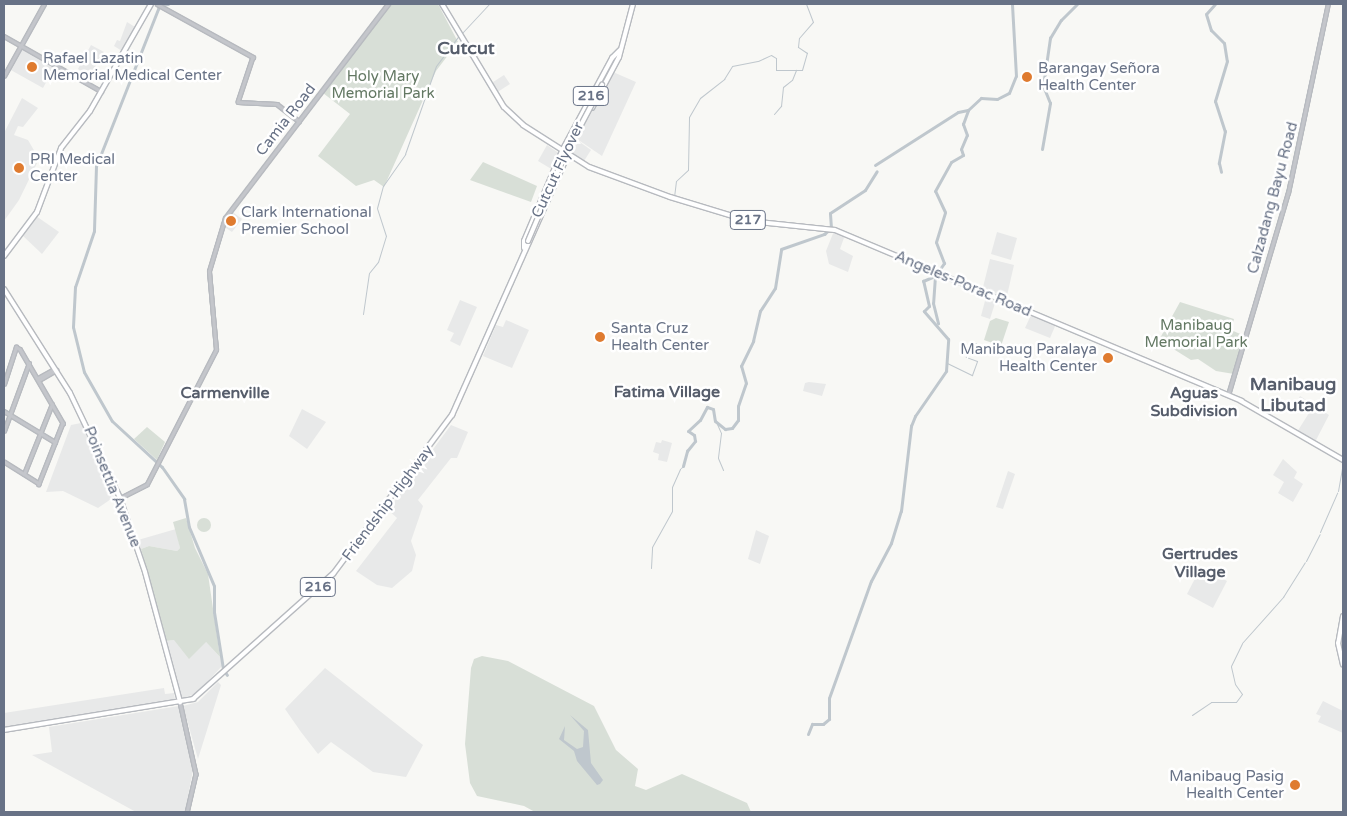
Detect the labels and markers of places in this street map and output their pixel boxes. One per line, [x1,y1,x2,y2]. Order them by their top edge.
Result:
place label: Rafael Lazatin Memorial Medical Center [43,49,222,84]
place label: Barangay Señora Health Center [1038,59,1160,94]
marker: Rafael Lazatin Memorial Medical Center [25,60,39,74]
marker: Barangay Señora Health Center [1020,70,1034,84]
place label: PRI Medical Center [30,150,115,185]
marker: PRI Medical Center [12,161,26,175]
place label: Clark International Premier School [241,203,372,238]
marker: Clark International Premier School [225,215,237,227]
place label: Santa Cruz Health Center [611,319,709,354]
marker: Santa Cruz Health Center [593,330,607,344]
place label: Manibaug Paralaya Health Center [960,340,1097,375]
marker: Manibaug Paralaya Health Center [1101,351,1115,365]
place label: Manibaug Pasig Health Center [1169,767,1284,802]
marker: Manibaug Pasig Health Center [1288,778,1302,792]

